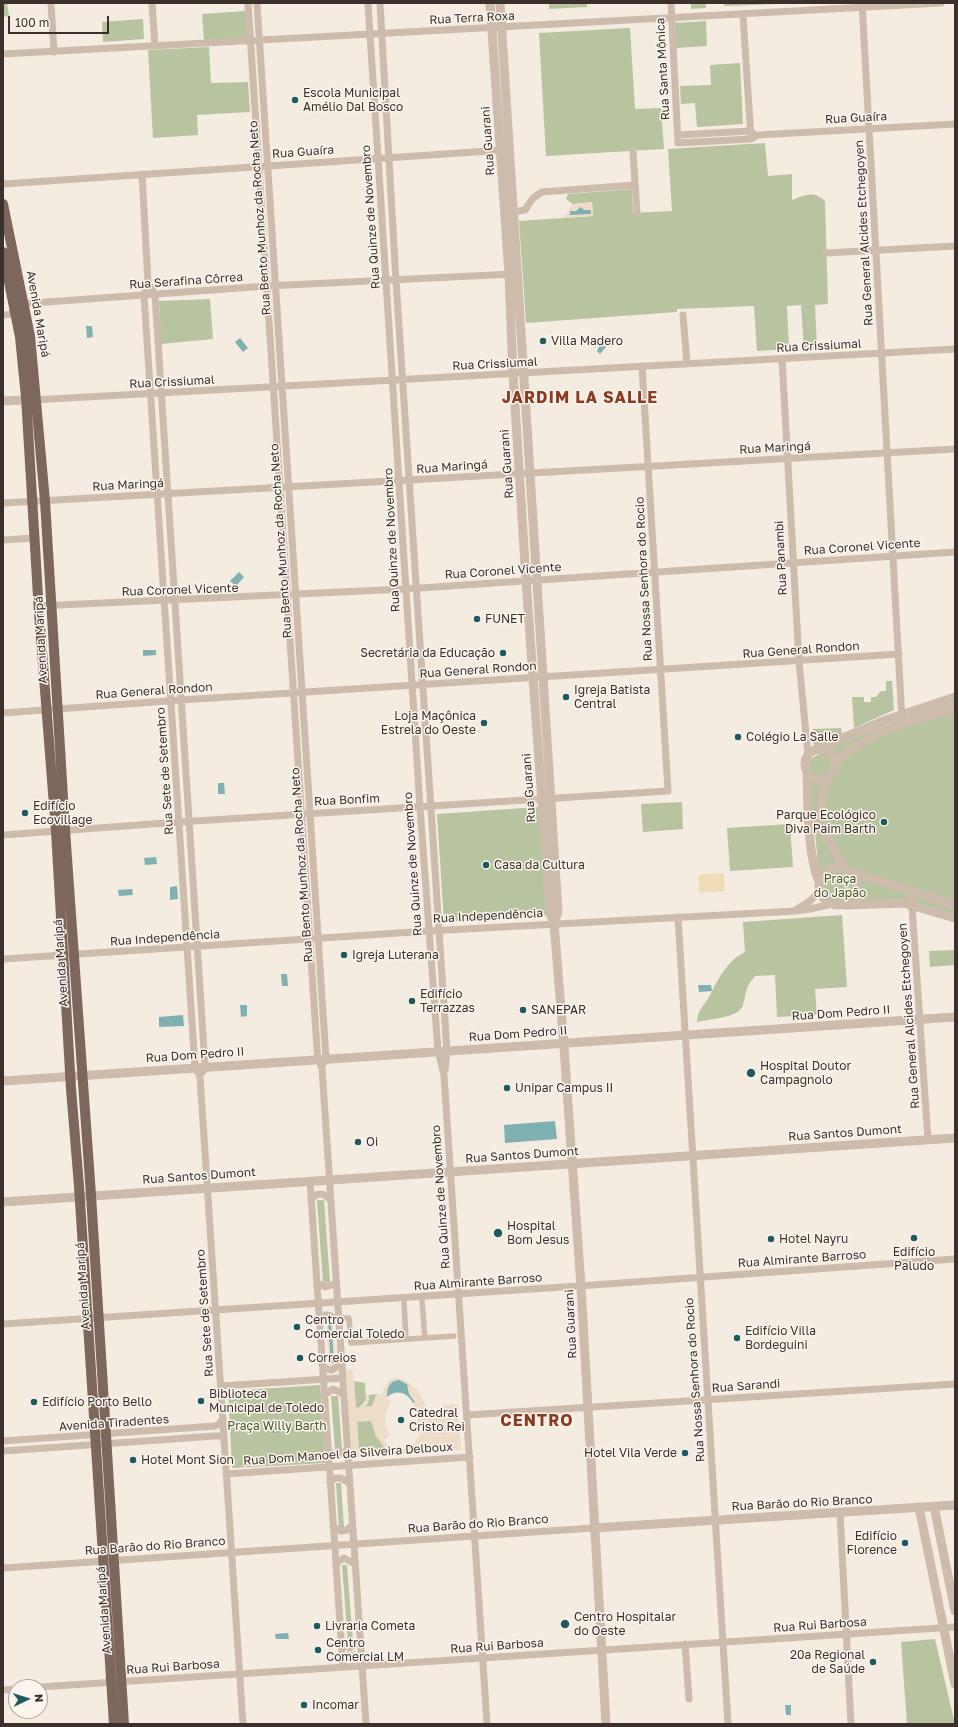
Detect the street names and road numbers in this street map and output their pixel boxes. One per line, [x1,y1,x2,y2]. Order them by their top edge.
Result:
street label: Rua Terra Roxa [429,9,515,27]
street label: Rua Santa Mônica [653,17,673,121]
street label: Rua Guarani [478,106,498,176]
street label: Rua Guaíra [825,109,887,127]
street label: Rua Bento Munhoz da Rocha Neto [246,120,274,316]
street label: Rua General Alcides Etchegoyen [852,140,876,326]
street label: Rua Guaíra [272,143,334,161]
street label: Rua Quinze de Novembro [359,144,383,290]
street label: Avenida Maripá [23,270,53,358]
street label: Rua Serafina Côrrea [129,270,243,292]
street label: Rua Crissiumal [776,337,862,355]
street label: Rua Crissiumal [452,355,538,373]
street label: Rua Crissiumal [129,373,215,391]
street label: Rua Guarani [497,429,517,499]
street label: Rua Maringá [739,439,811,457]
street label: Rua Bento Munhoz da Rocha Neto [267,443,295,639]
street label: Rua Maringá [416,457,488,477]
street label: Rua Quinze de Novembro [381,468,403,612]
street label: Rua Maringá [92,476,164,494]
street label: Rua Nossa Senhora do Rocio [633,496,655,662]
street label: Rua Panambi [772,520,790,596]
street label: Rua Coronel Vicente [803,536,921,558]
street label: Rua Coronel Vicente [444,560,562,582]
street label: Rua Coronel Vicente [121,581,239,599]
street label: Avenida Maripá [32,596,50,684]
street label: Rua General Rondon [742,639,860,661]
street label: Rua General Rondon [419,659,537,681]
street label: Rua General Rondon [95,680,213,702]
street label: Rua Sete de Setembro [153,707,177,835]
street label: Rua Guarani [519,753,539,823]
street label: Rua Bento Munhoz da Rocha Neto [288,767,316,963]
street label: Rua Bonfim [314,791,380,809]
street label: Rua Quinze de Novembro [401,791,425,937]
street label: Rua Independência [432,906,544,926]
street label: Avenida Maripá [51,919,71,1007]
street label: Rua General Alcides Etchegoyen [895,923,923,1109]
street label: Rua Independência [109,927,221,949]
street label: Rua Dom Pedro II [791,1002,891,1024]
street label: Rua Dom Pedro II [468,1023,568,1045]
street label: Rua Dom Pedro II [145,1044,245,1066]
street label: Rua Santos Dumont [788,1122,902,1144]
street label: Rua Quinze de Novembro [429,1124,453,1270]
street label: Rua Santos Dumont [465,1144,579,1166]
street label: Rua Santos Dumont [142,1165,256,1187]
street label: Avenida Maripá [73,1242,93,1330]
street label: Rua Almirante Barroso [737,1247,867,1271]
street label: Rua Sete de Setembro [193,1249,217,1377]
street label: Rua Almirante Barroso [413,1270,543,1294]
street label: Rua Guarani [562,1289,580,1359]
street label: Rua Nossa Senhora do Rocio [682,1297,708,1463]
street label: Rua Sarandi [711,1376,781,1396]
street label: Avenida Tiradentes [59,1412,169,1434]
street label: Rua Dom Manoel da Silveira Delboux [243,1439,453,1469]
street label: Rua Barão do Rio Branco [731,1492,873,1514]
street label: Rua Barão do Rio Branco [407,1512,549,1536]
street label: Rua Barão do Rio Branco [84,1534,226,1558]
street label: Avenida Maripá [94,1566,114,1654]
street label: Rua Rui Barbosa [773,1615,867,1635]
street label: Rua Rui Barbosa [450,1636,544,1656]
street label: Rua Rui Barbosa [126,1657,220,1677]

